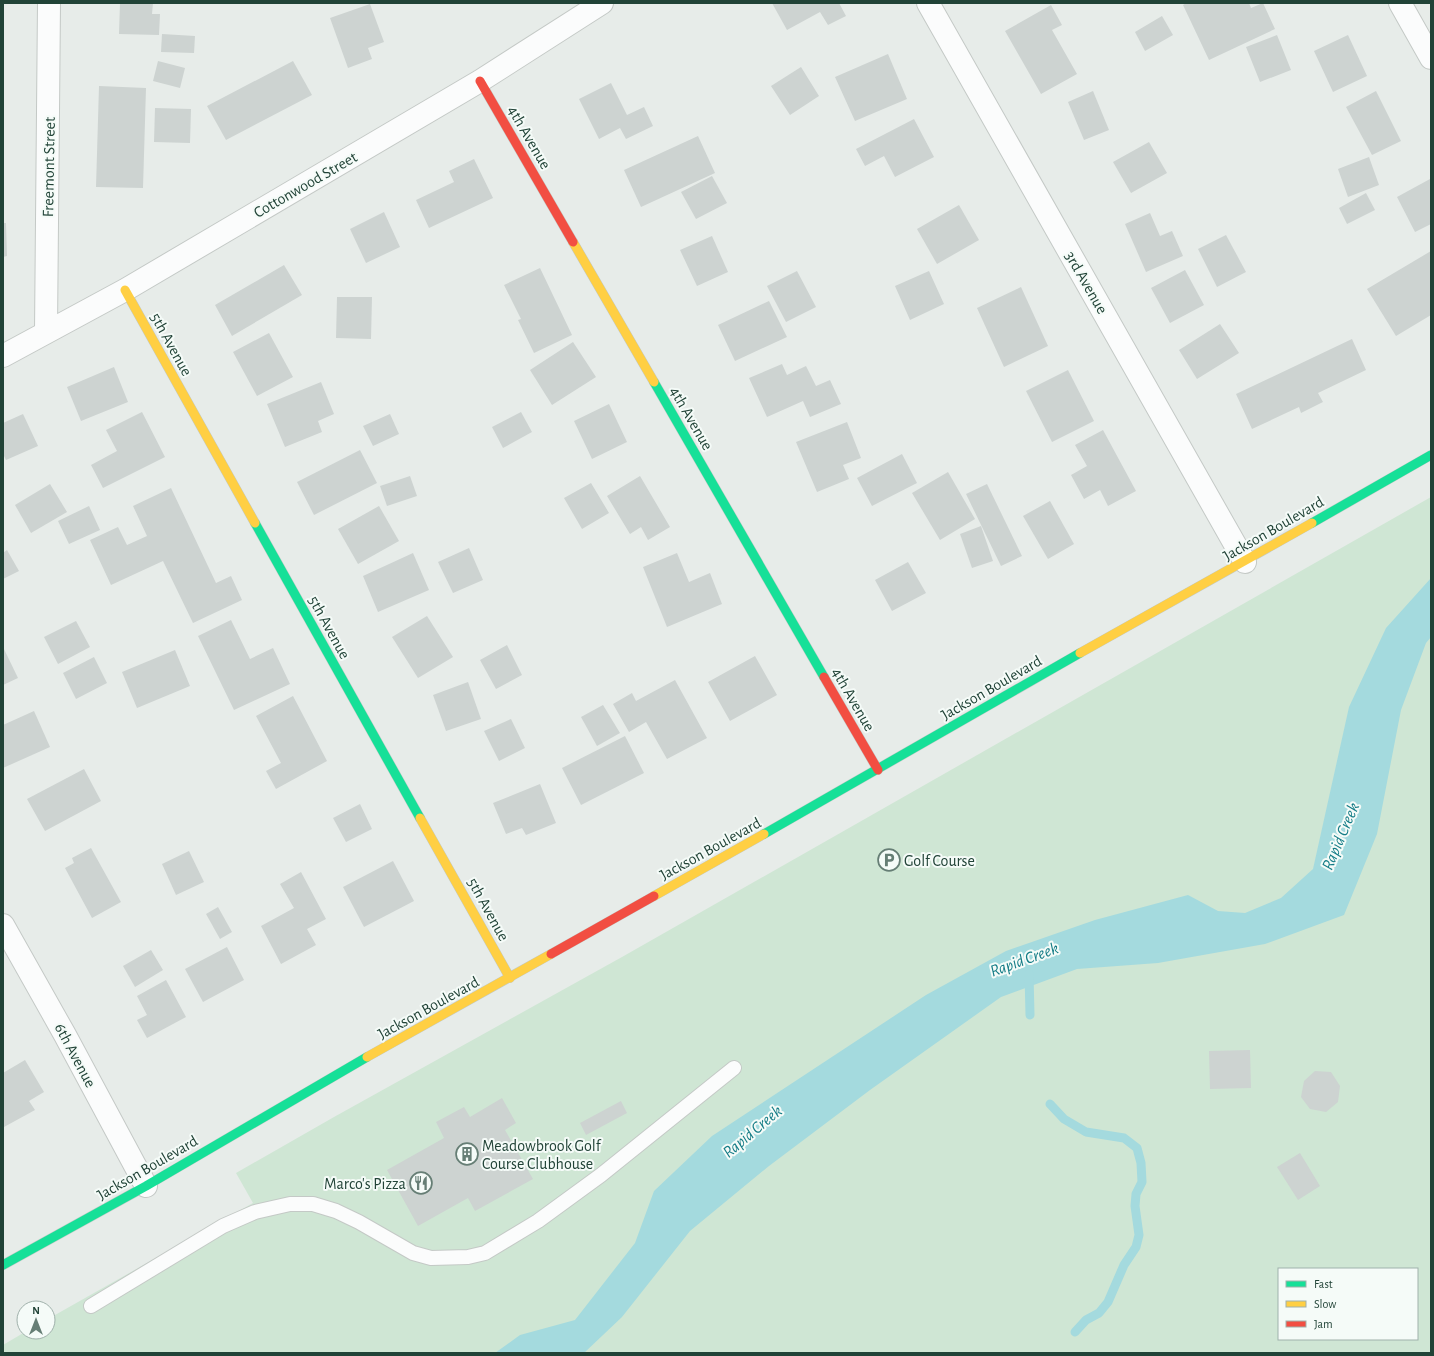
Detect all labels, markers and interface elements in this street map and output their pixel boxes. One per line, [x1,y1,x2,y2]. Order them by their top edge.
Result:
street label: 4th Avenue [505,103,554,172]
street label: Freemont Street [40,117,58,217]
street label: Cottonwood Street [251,149,360,221]
street label: 3rd Avenue [1062,248,1110,317]
street label: 5th Avenue [147,310,195,379]
street label: 4th Avenue [667,384,716,453]
street label: Jackson Boulevard [1221,494,1326,564]
street label: 5th Avenue [305,593,353,662]
street label: Jackson Boulevard [939,653,1044,723]
street label: 4th Avenue [829,665,878,734]
water label: Rapid Creek [1319,800,1363,873]
street label: Jackson Boulevard [657,814,764,883]
parking icon: Golf Course [876,847,902,873]
place label: Golf Course [904,853,975,869]
street label: 5th Avenue [464,875,512,944]
water label: Rapid Creek [988,939,1061,981]
street label: Jackson Boulevard [375,973,482,1042]
street label: 6th Avenue [52,1021,99,1090]
water label: Rapid Creek [720,1102,786,1162]
street label: Jackson Boulevard [95,1133,200,1203]
place label: Meadowbrook Golf Course Clubhouse [482,1138,602,1172]
building icon: Meadowbrook Golf Course Clubhouse [454,1141,480,1167]
restaurant icon: Marco's Pizza [408,1170,434,1196]
place label: Marco's Pizza [324,1176,406,1192]
legend [1278,1268,1418,1340]
text: Fast [1314,1278,1333,1290]
text: Slow [1314,1298,1336,1310]
north arrow [16,1300,56,1340]
text: N [32,1305,40,1316]
text: Jam [1314,1318,1333,1330]

